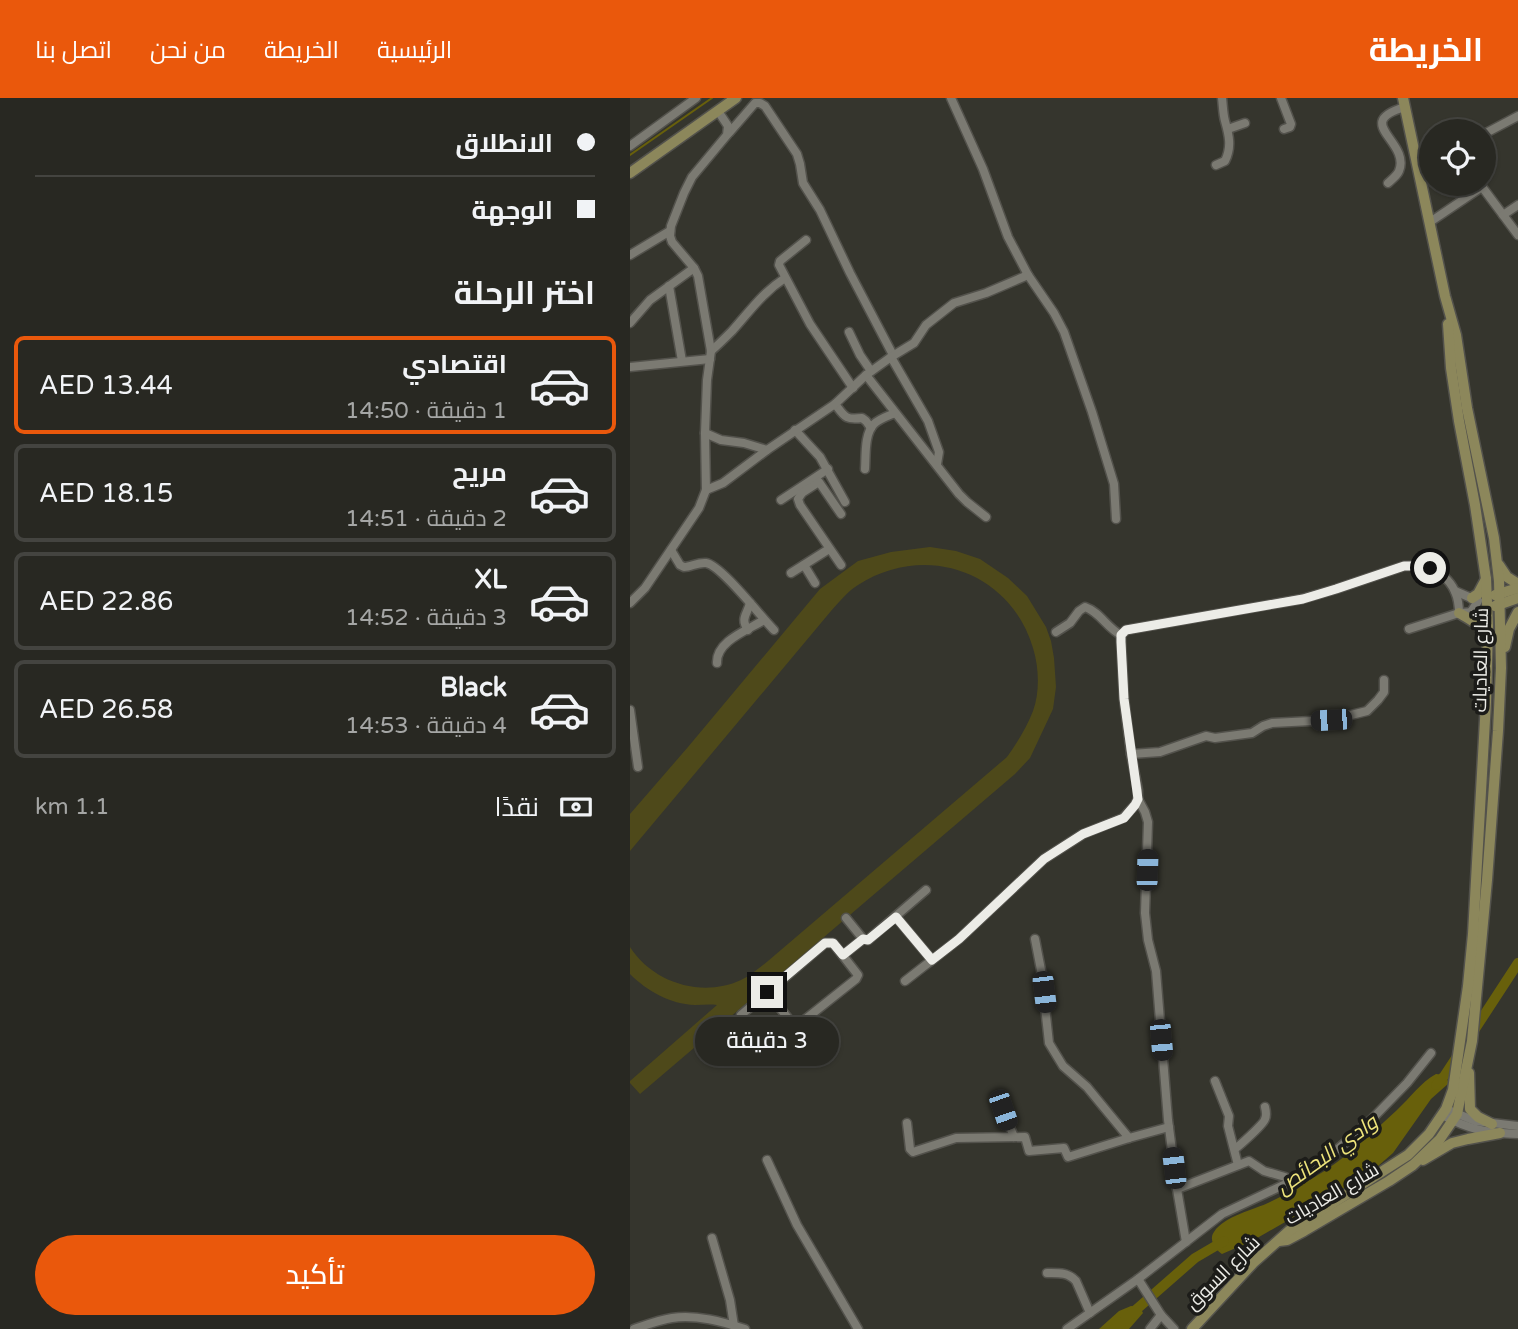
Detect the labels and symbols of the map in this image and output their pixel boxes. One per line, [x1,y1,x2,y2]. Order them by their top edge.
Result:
route start [1414,552,1446,584]
street label: شارع العاديات [1469,607,1495,713]
car [1310,708,1353,732]
car [1136,849,1159,891]
car [1032,970,1057,1014]
route end [751,976,783,1008]
callout: 3 دقيقة [695,1016,839,1066]
car [1149,1018,1174,1062]
car [987,1087,1020,1133]
water label: وادي البحائص [1271,1109,1386,1203]
car [1162,1146,1187,1190]
street label: شارع العاديات [1281,1158,1384,1231]
street label: شارع السوق [1181,1231,1266,1316]

